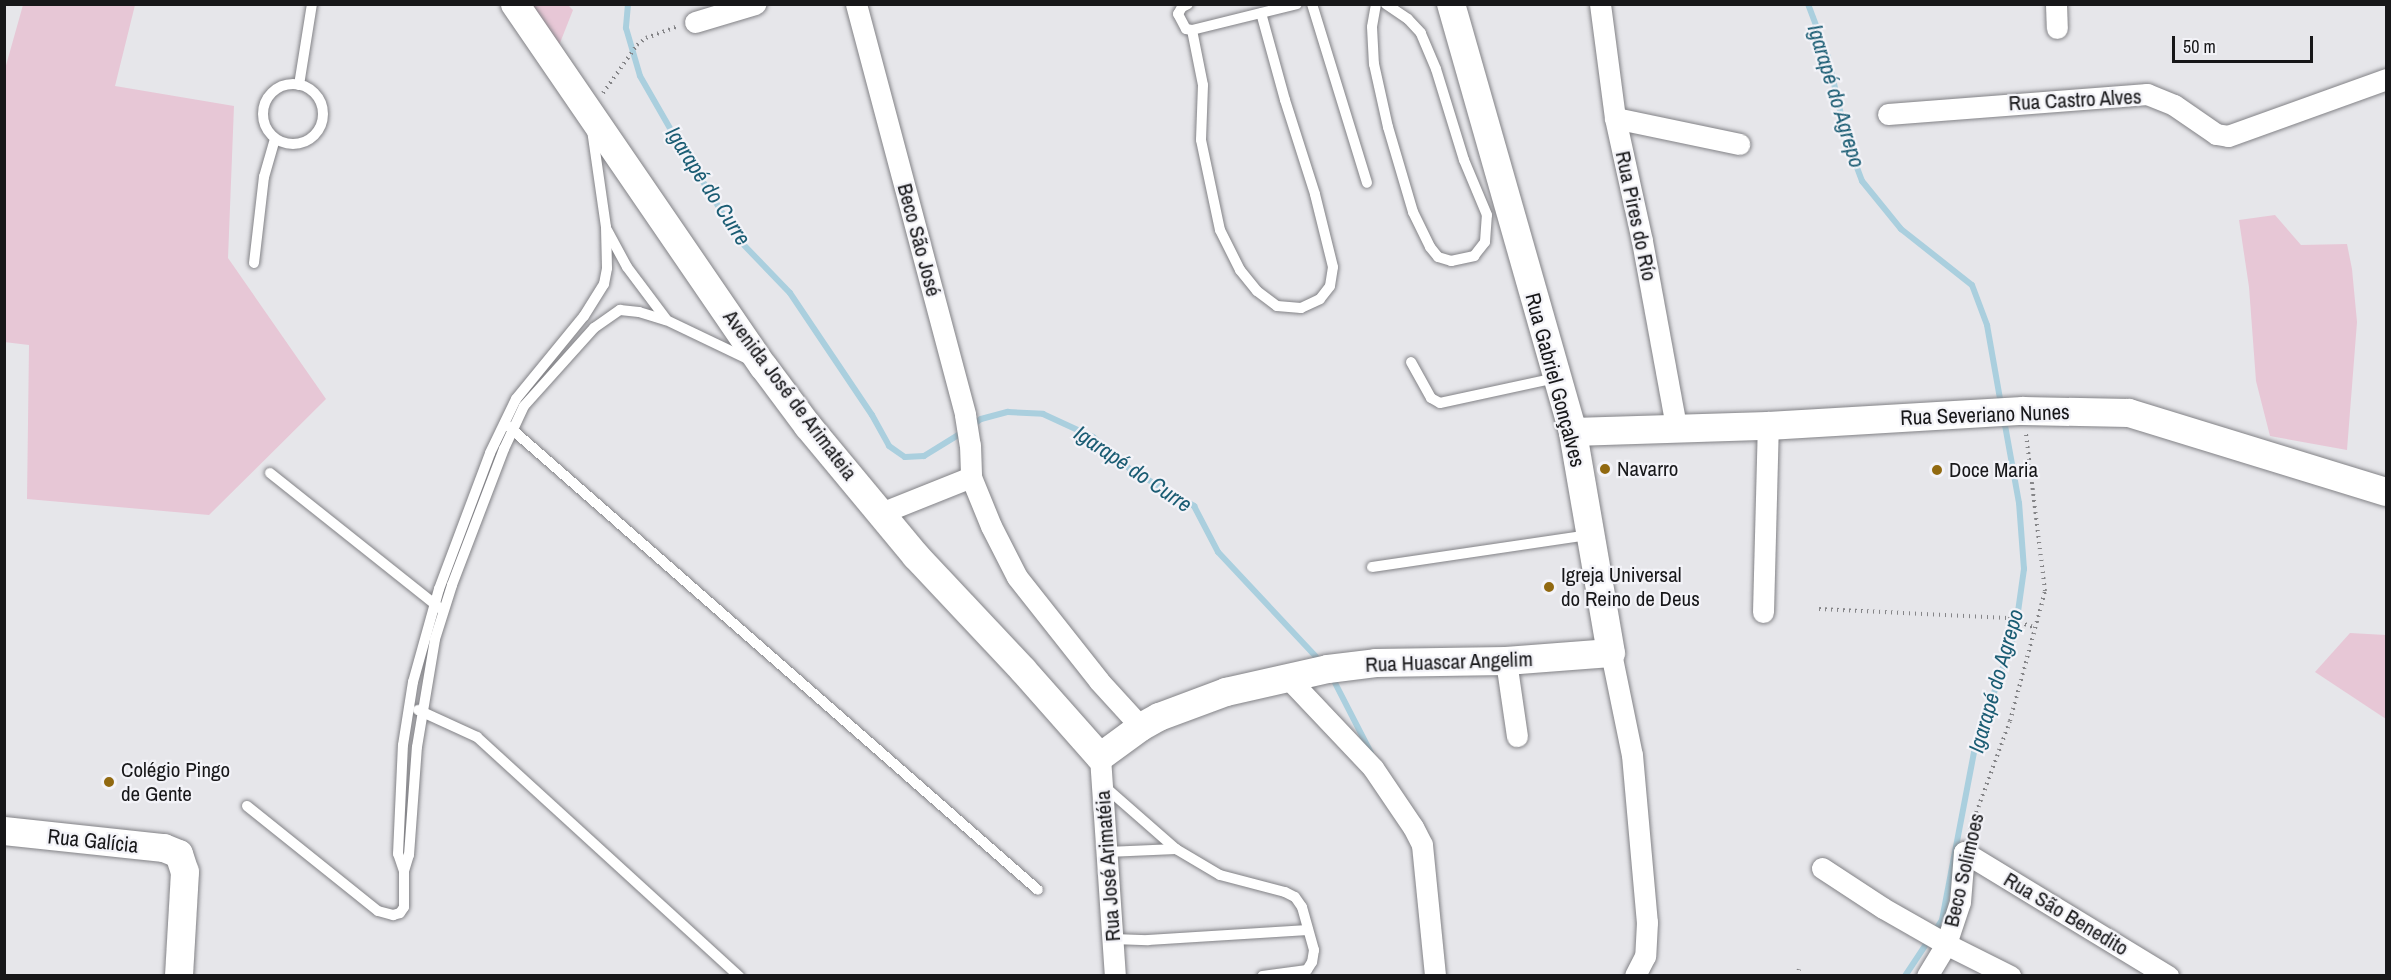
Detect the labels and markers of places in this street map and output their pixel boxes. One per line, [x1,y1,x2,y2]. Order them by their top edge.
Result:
place label: Navarro [1617,456,1678,482]
place label: Doce Maria [1949,457,2038,483]
marker: Navarro [1598,462,1612,476]
marker: Doce Maria [1930,463,1944,477]
place label: Igreja Universal do Reino de Deus [1561,562,1700,612]
marker: Igreja Universal do Reino de Deus [1542,580,1556,594]
place label: Colégio Pingo de Gente [121,757,230,807]
marker: Colégio Pingo de Gente [102,775,116,789]

